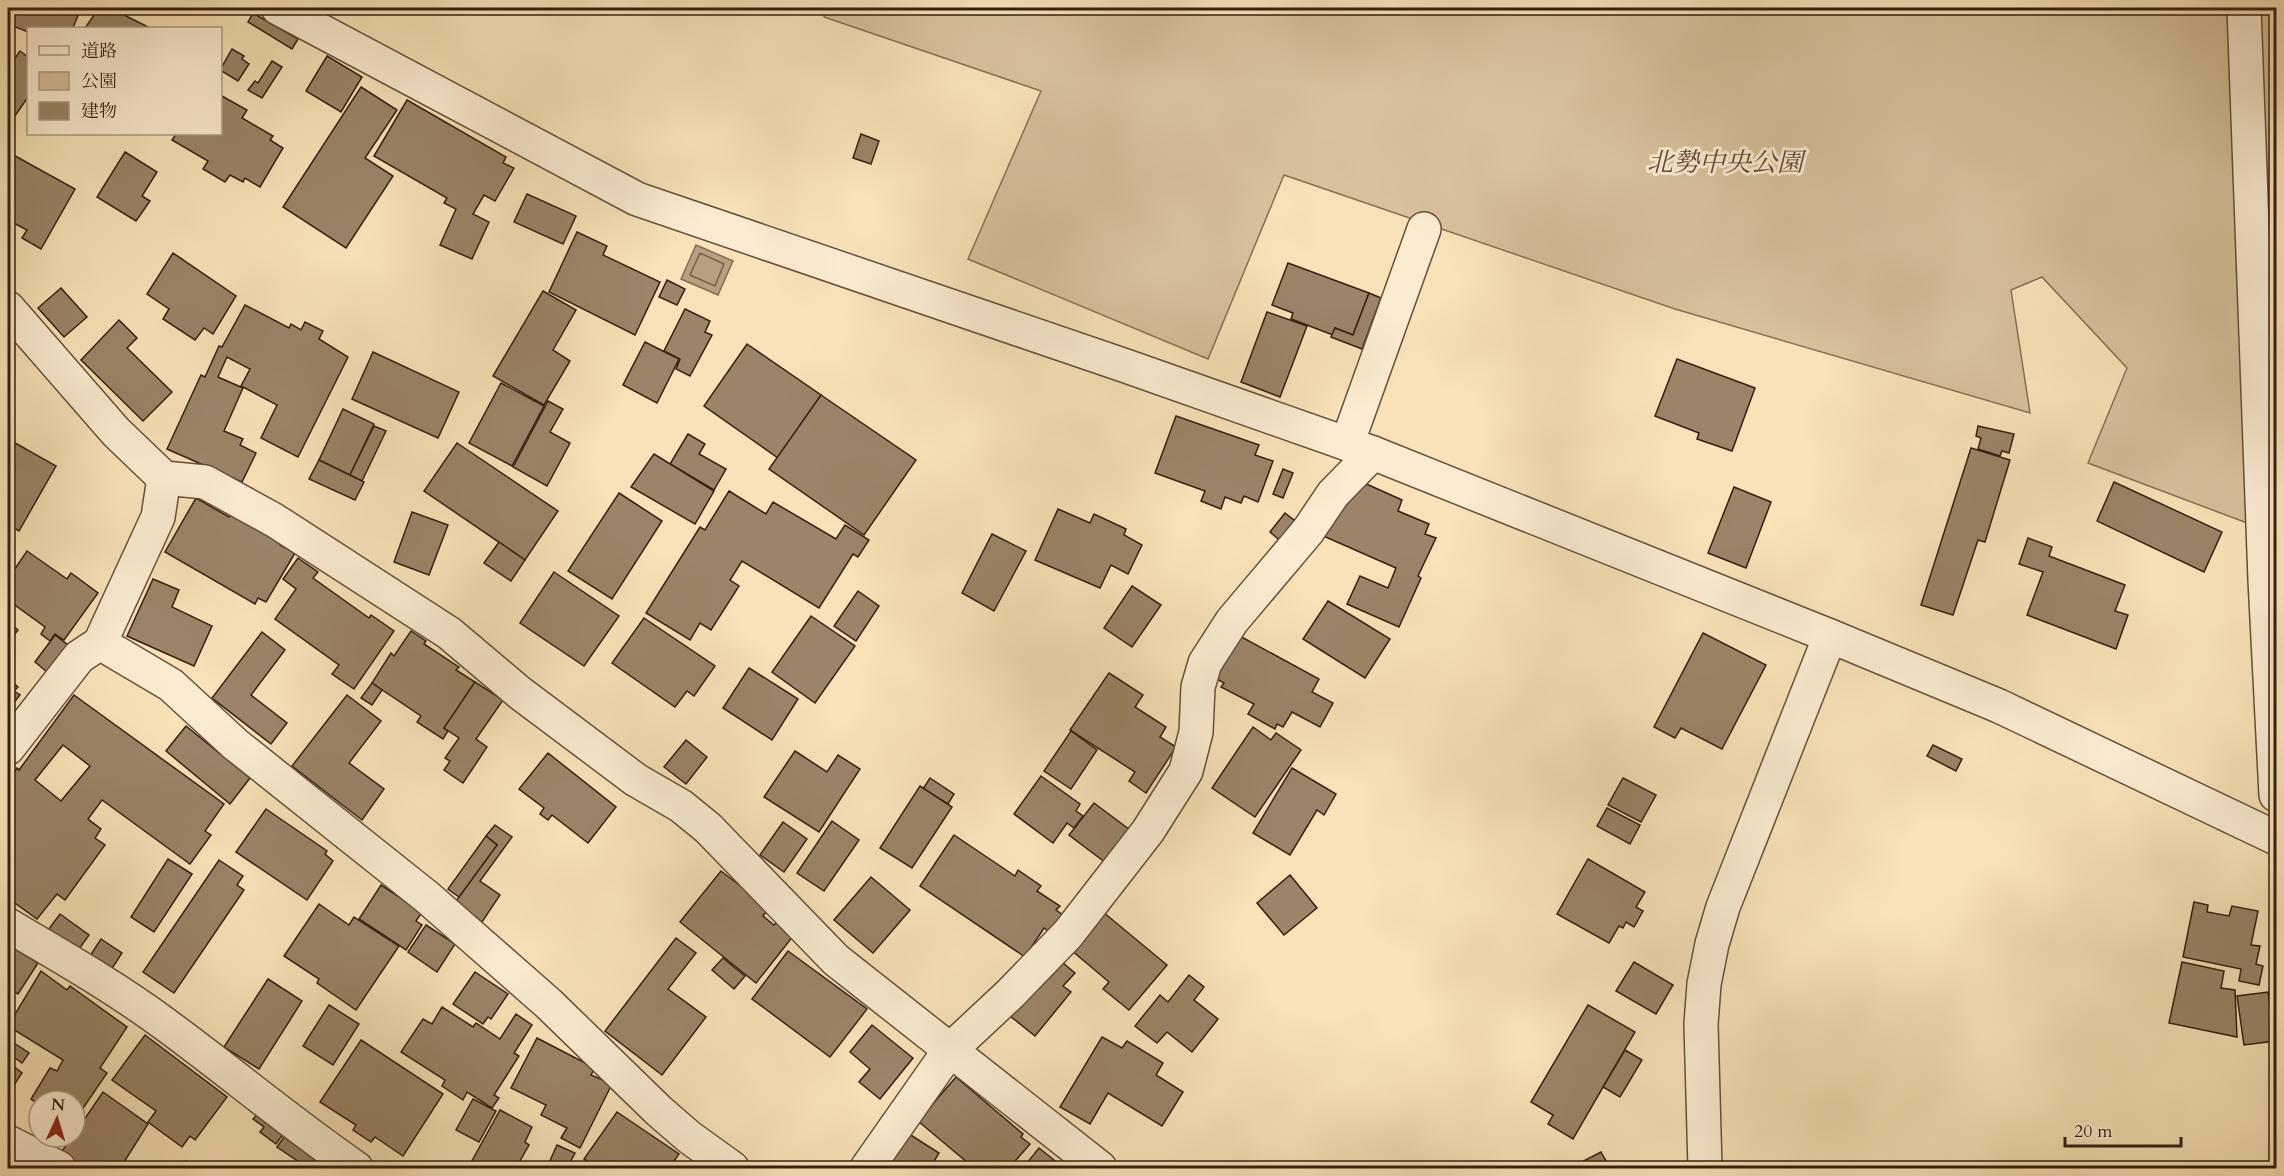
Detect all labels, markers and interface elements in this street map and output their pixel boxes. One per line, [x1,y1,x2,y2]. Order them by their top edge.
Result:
legend [27,27,222,135]
text: 道路 [81,39,117,64]
text: 公園 [81,69,117,94]
text: 建物 [81,99,117,124]
park label: 北勢中央公園 [1647,145,1807,180]
north arrow [27,1089,87,1149]
text: N [50,1094,66,1116]
scale bar [2065,1110,2180,1148]
text: 20 m [2074,1119,2113,1144]

